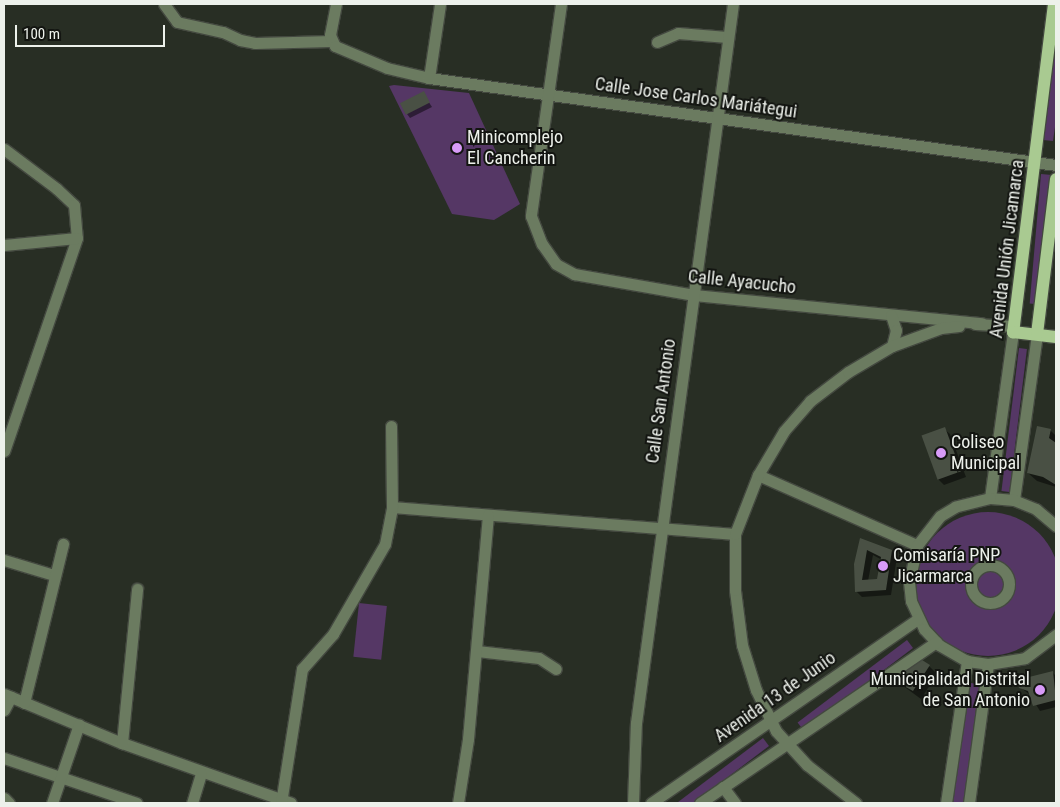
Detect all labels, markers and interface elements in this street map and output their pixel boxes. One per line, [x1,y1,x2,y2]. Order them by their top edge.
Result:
scale bar [18,15,168,47]
text: 100 m [23,25,60,43]
street label: Calle Jose Carlos Mariátegui [594,73,798,123]
place label: Minicomplejo El Cancherin [467,127,563,170]
marker: Minicomplejo El Cancherin [451,142,463,154]
street label: Avenida Unión Jicamarca [985,159,1029,339]
street label: Calle Ayacucho [687,266,797,298]
street label: Calle San Antonio [642,337,680,465]
place label: Coliseo Municipal [951,432,1020,474]
marker: Coliseo Municipal [935,447,947,459]
place label: Comisaría PNP Jicarmarca [893,545,1000,588]
marker: Comisaría PNP Jicarmarca [877,560,889,572]
street label: Avenida 13 de Junio [710,647,840,747]
place label: Municipalidad Distrital de San Antonio [870,669,1030,712]
marker: Municipalidad Distrital de San Antonio [1034,684,1046,696]

